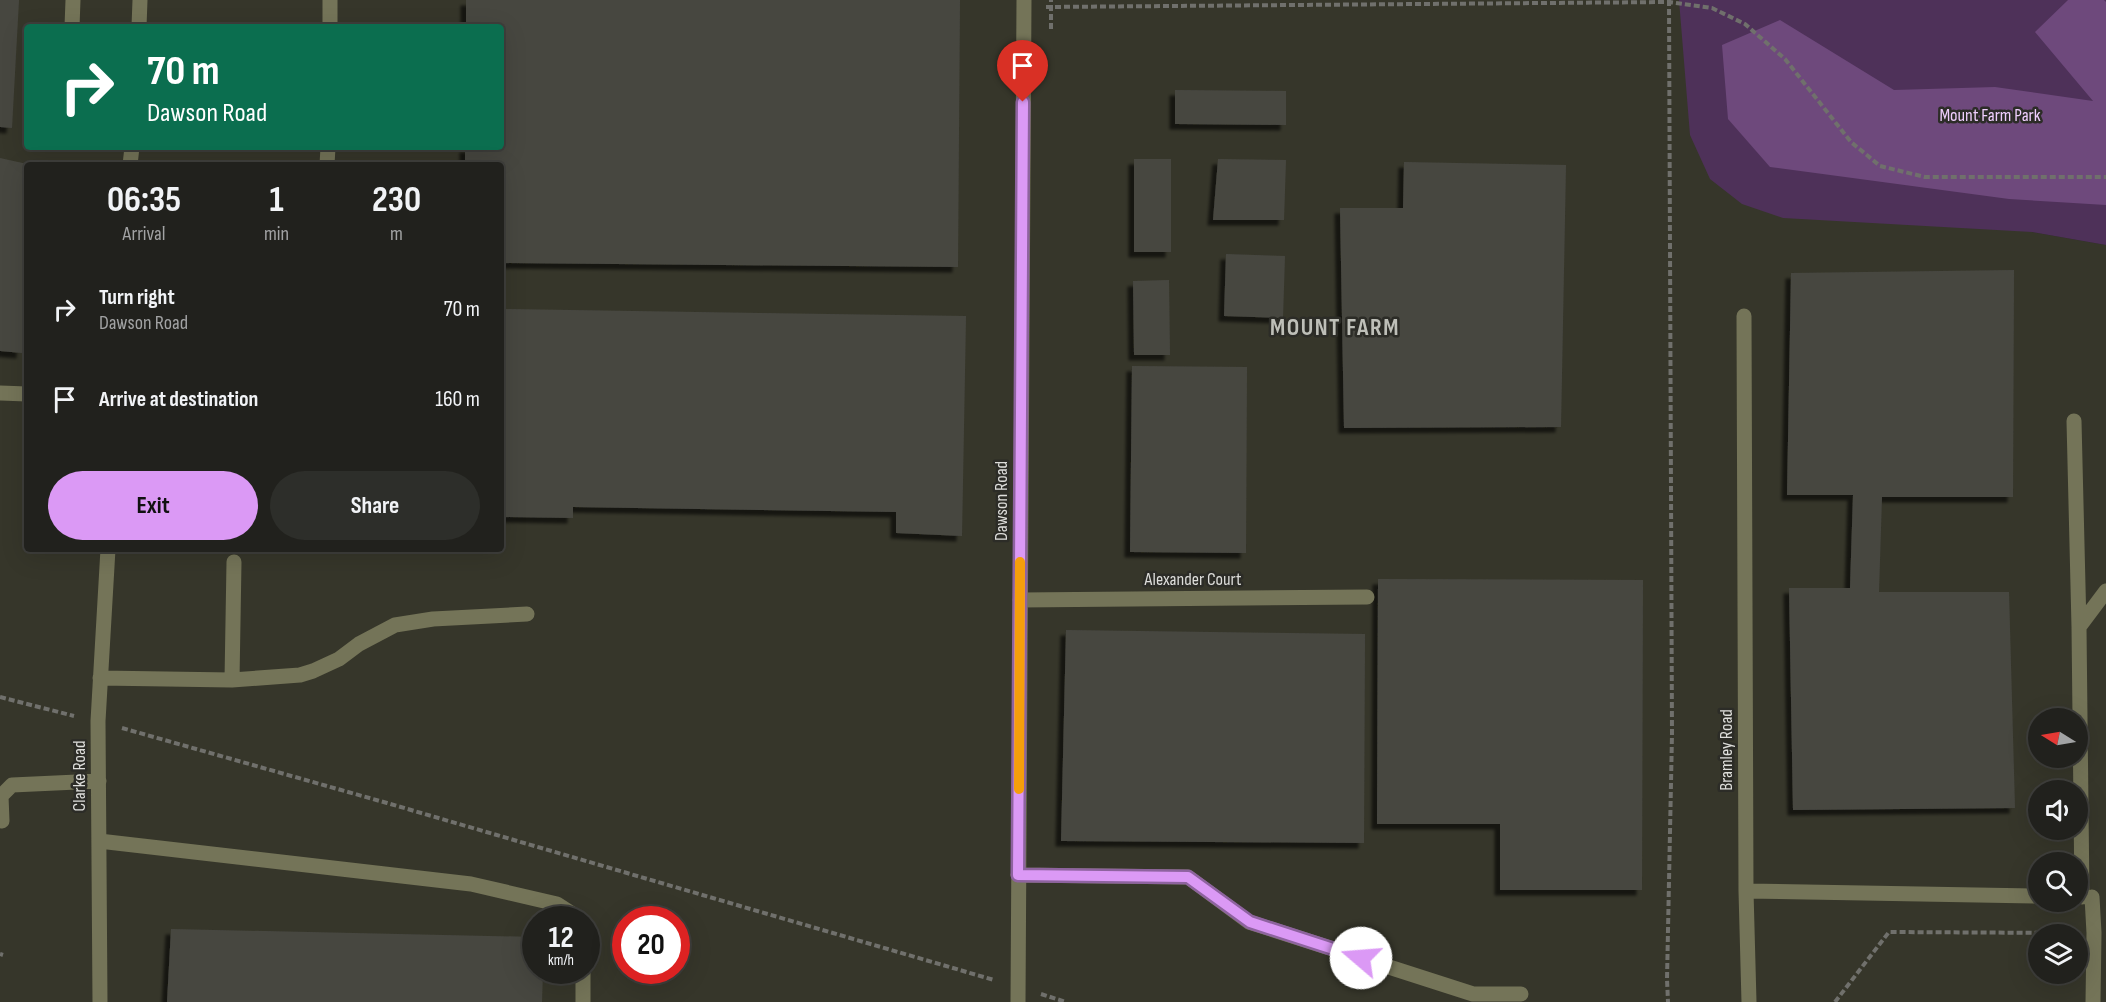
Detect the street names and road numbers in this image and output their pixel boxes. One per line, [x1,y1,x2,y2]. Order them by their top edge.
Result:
street label: Dawson Road [991,461,1012,541]
street label: Alexander Court [1144,569,1242,590]
street label: Bramley Road [1716,709,1737,791]
street label: Clarke Road [69,741,90,811]

